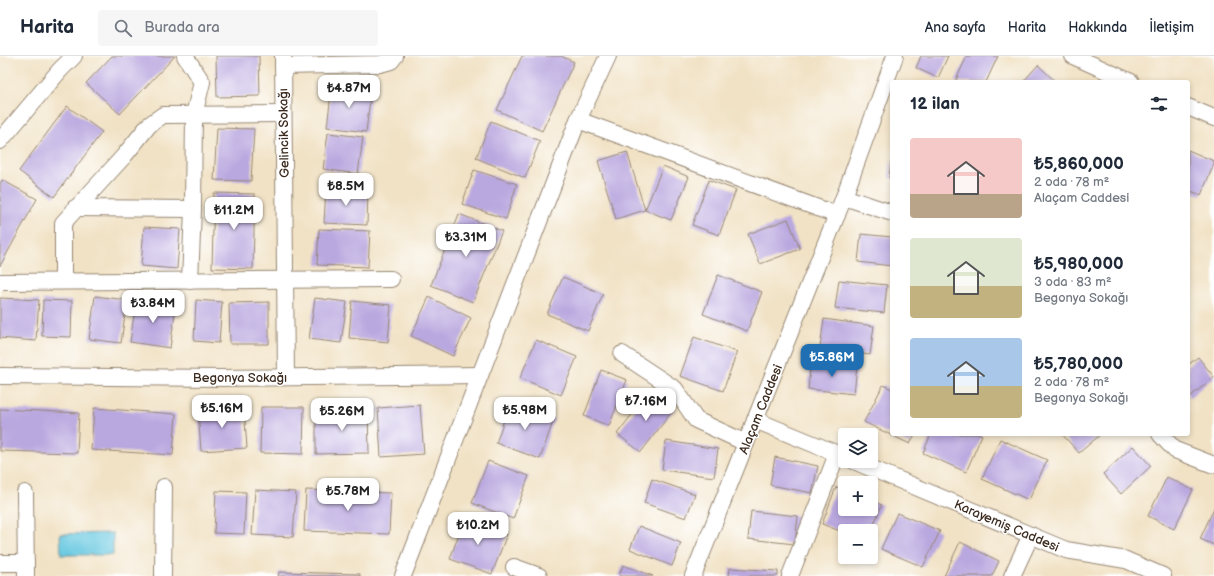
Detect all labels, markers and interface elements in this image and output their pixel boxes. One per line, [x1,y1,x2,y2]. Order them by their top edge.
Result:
search box [98,10,378,46]
text: Harita [20,16,74,39]
icon: search [112,17,134,39]
text: Burada ara [144,18,220,37]
text: Ana sayfa [925,19,986,36]
text: Harita [1008,19,1046,36]
text: Hakkında [1068,19,1127,36]
text: İletişim [1149,19,1194,36]
pin: ₺4.87M [316,75,382,109]
text: ₺4.87M [327,80,371,96]
street label: Gelincik Sokağı [275,88,293,178]
icon: filters [1148,93,1170,115]
text: 12 ilan [910,94,960,114]
icon: home [942,154,990,202]
text: ₺5,860,000 [1034,154,1124,174]
pin: ₺8.5M [318,173,374,207]
text: 2 oda · 78 m² [1034,174,1109,190]
text: ₺8.5M [328,178,364,194]
text: Alaçam Caddesi [1034,190,1129,206]
pin: ₺11.2M [201,197,267,231]
text: ₺11.2M [214,202,254,218]
pin: ₺3.31M [433,224,499,258]
text: ₺3.31M [445,229,487,245]
icon: home [942,254,990,302]
text: ₺5,980,000 [1034,254,1124,274]
text: 3 oda · 83 m² [1034,274,1112,290]
pin: ₺3.84M [120,290,186,324]
text: Begonya Sokağı [1034,290,1128,306]
text: ₺3.84M [131,295,175,311]
pin: ₺5.86M [799,344,865,378]
text: ₺5.86M [810,349,854,365]
icon: home [942,354,990,402]
text: ₺5,780,000 [1034,354,1123,374]
street label: Alaçam Caddesi [736,362,786,457]
street label: Begonya Sokağı [193,370,287,386]
text: 2 oda · 78 m² [1034,374,1109,390]
pin: ₺7.16M [613,388,679,422]
text: Begonya Sokağı [1034,390,1128,406]
text: ₺7.16M [625,393,667,409]
pin: ₺5.16M [189,395,255,429]
pin: ₺5.98M [492,397,558,431]
pin: ₺5.26M [309,398,375,432]
text: ₺5.16M [201,400,243,416]
text: ₺5.98M [503,402,547,418]
text: ₺5.26M [320,403,364,419]
map controls [838,428,878,564]
button: layers [838,428,878,468]
button: + [838,476,878,516]
pin: ₺5.78M [315,478,381,512]
text: ₺5.78M [326,483,370,499]
street label: Karayemiş Caddesi [952,497,1062,555]
pin: ₺10.2M [445,512,511,546]
text: ₺10.2M [457,517,499,533]
button: − [838,524,878,564]

